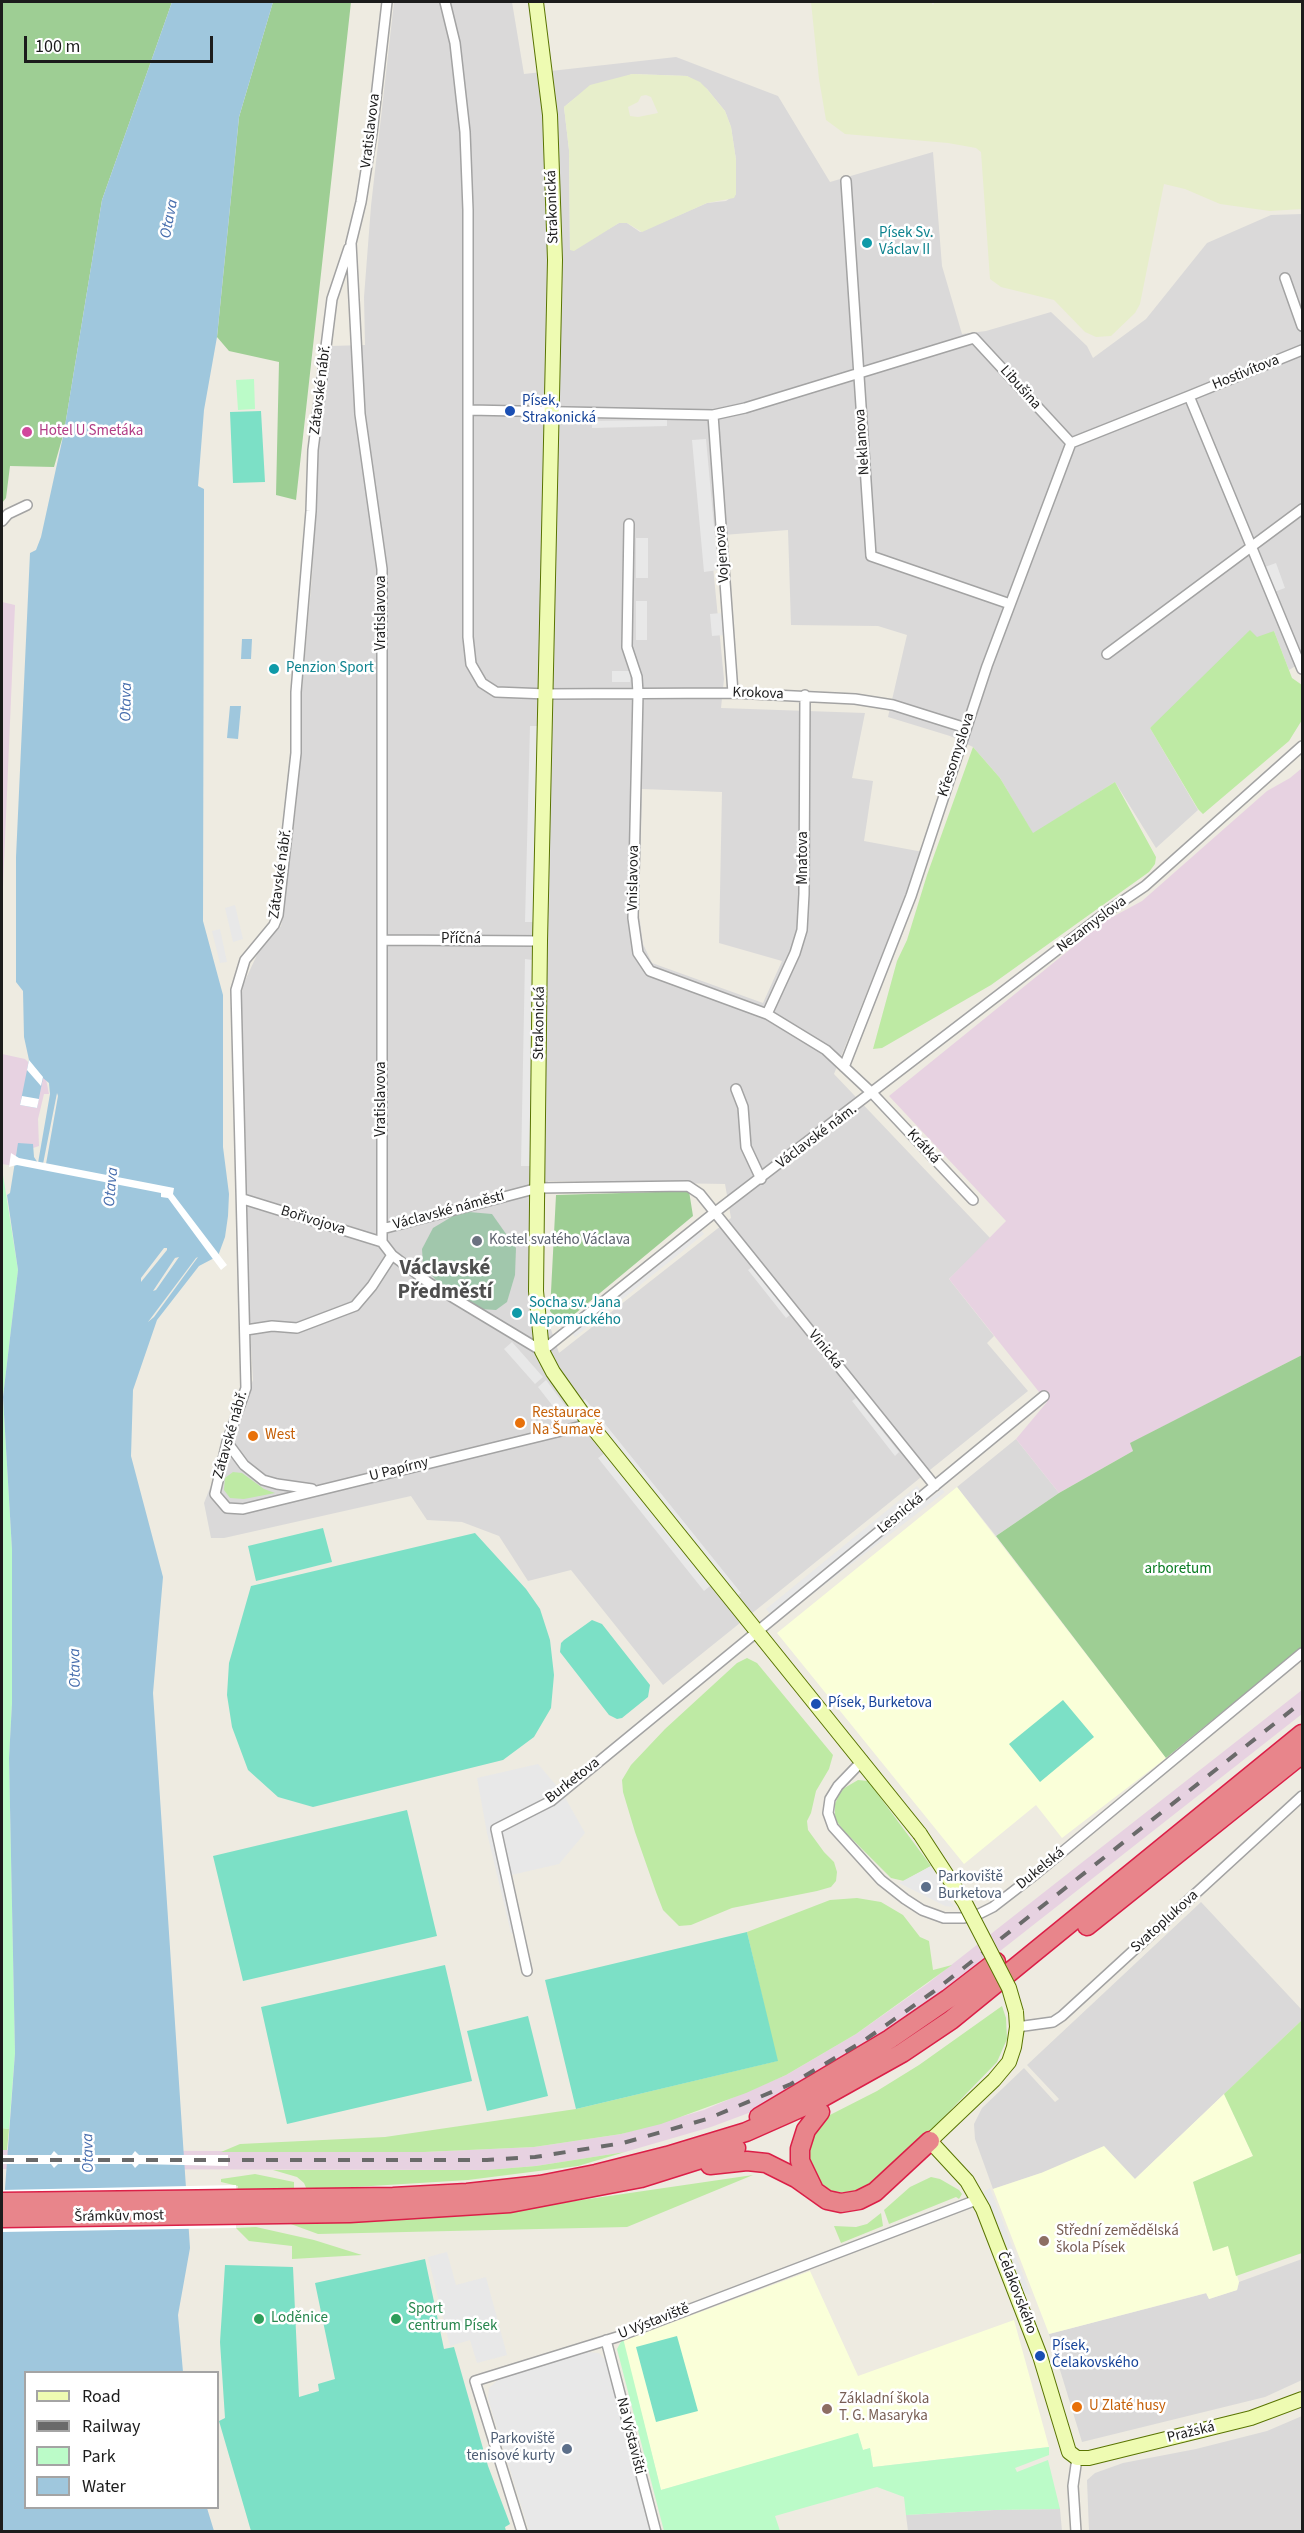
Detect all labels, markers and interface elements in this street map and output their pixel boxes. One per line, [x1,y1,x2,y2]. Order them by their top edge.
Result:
scale bar [27,24,216,62]
text: 100 m [35,34,80,59]
street label: Vratislavova [357,93,385,169]
street label: Strakonická [543,170,563,244]
water label: Otava [157,198,183,240]
place label: Písek Sv. Václav II [879,225,934,260]
marker: Písek Sv. Václav II [860,236,874,250]
street label: Zátavské nábř. [307,344,335,436]
street label: Hostivítova [1210,351,1282,395]
street label: Libušina [996,362,1044,414]
place label: Písek, Strakonická [522,393,596,428]
marker: Písek, Strakonická [503,404,517,418]
street label: Neklanova [852,408,874,476]
place label: Hotel U Smetáka [39,423,143,441]
marker: Hotel U Smetáka [20,425,34,439]
street label: Vojenova [712,525,734,583]
street label: Vratislavova [373,575,391,651]
place label: Penzion Sport [286,660,374,678]
marker: Penzion Sport [267,662,281,676]
water label: Otava [117,682,137,722]
street label: Krokova [732,684,784,704]
street label: Křesomyslova [935,711,979,799]
street label: Zátavské nábř. [266,828,296,920]
street label: Mnatova [795,831,813,885]
street label: Vnislavova [624,845,644,911]
street label: Nezamyslova [1054,893,1130,957]
street label: Příčná [441,931,481,949]
street label: Strakonická [530,986,550,1060]
street label: Vratislavova [373,1061,391,1137]
street label: Václavské nám. [773,1101,861,1173]
street label: Krátká [903,1126,943,1168]
water label: Otava [101,1167,123,1207]
street label: Václavské náměstí [391,1187,507,1235]
street label: Bořivojova [278,1203,348,1239]
place label: Kostel svatého Václava [489,1232,630,1250]
marker: Kostel svatého Václava [470,1234,484,1248]
district label: Václavské Předměstí [397,1256,493,1306]
place label: Socha sv. Jana Nepomuckého [529,1295,621,1330]
marker: Socha sv. Jana Nepomuckého [510,1306,524,1320]
street label: Vinická [804,1327,846,1373]
street label: Zátavské nábř. [210,1389,252,1481]
place label: Restaurace Na Šumavě [532,1405,603,1440]
marker: Restaurace Na Šumavě [513,1416,527,1430]
place label: West [265,1427,295,1445]
marker: West [246,1429,260,1443]
street label: U Papírny [367,1454,431,1486]
street label: Lesnická [874,1490,928,1538]
park label: arboretum [1144,1561,1212,1579]
water label: Otava [66,1648,86,1688]
place label: Písek, Burketova [828,1695,932,1713]
marker: Písek, Burketova [809,1697,823,1711]
street label: Burketova [542,1754,604,1808]
street label: Dukelská [1013,1844,1069,1894]
place label: Parkoviště Burketova [938,1869,1003,1904]
marker: Parkoviště Burketova [919,1880,933,1894]
street label: Svatoplukova [1127,1887,1203,1957]
water label: Otava [79,2133,99,2173]
street label: Šrámkův most [74,2207,164,2227]
place label: Střední zemědělská škola Písek [1056,2223,1179,2258]
marker: Střední zemědělská škola Písek [1037,2234,1051,2248]
street label: Čelakovského [992,2249,1040,2337]
street label: U Výstaviště [616,2300,692,2344]
place label: Sport centrum Písek [408,2301,497,2336]
place label: Loděnice [271,2310,328,2328]
marker: Loděnice [252,2312,266,2326]
marker: Sport centrum Písek [389,2312,403,2326]
place label: Písek, Čelakovského [1052,2338,1139,2373]
marker: Písek, Čelakovského [1033,2349,1047,2363]
legend [24,2371,219,2509]
text: Road [82,2384,121,2409]
place label: Základní škola T. G. Masaryka [839,2391,929,2426]
street label: Na Výstavišti [612,2396,648,2476]
place label: U Zlaté husy [1089,2398,1166,2416]
marker: U Zlaté husy [1070,2400,1084,2414]
marker: Základní škola T. G. Masaryka [820,2402,834,2416]
text: Railway [82,2414,141,2439]
street label: Pražská [1165,2418,1217,2448]
place label: Parkoviště tenisové kurty [466,2431,555,2466]
marker: Parkoviště tenisové kurty [560,2442,574,2456]
text: Park [82,2444,116,2469]
text: Water [82,2474,126,2499]

